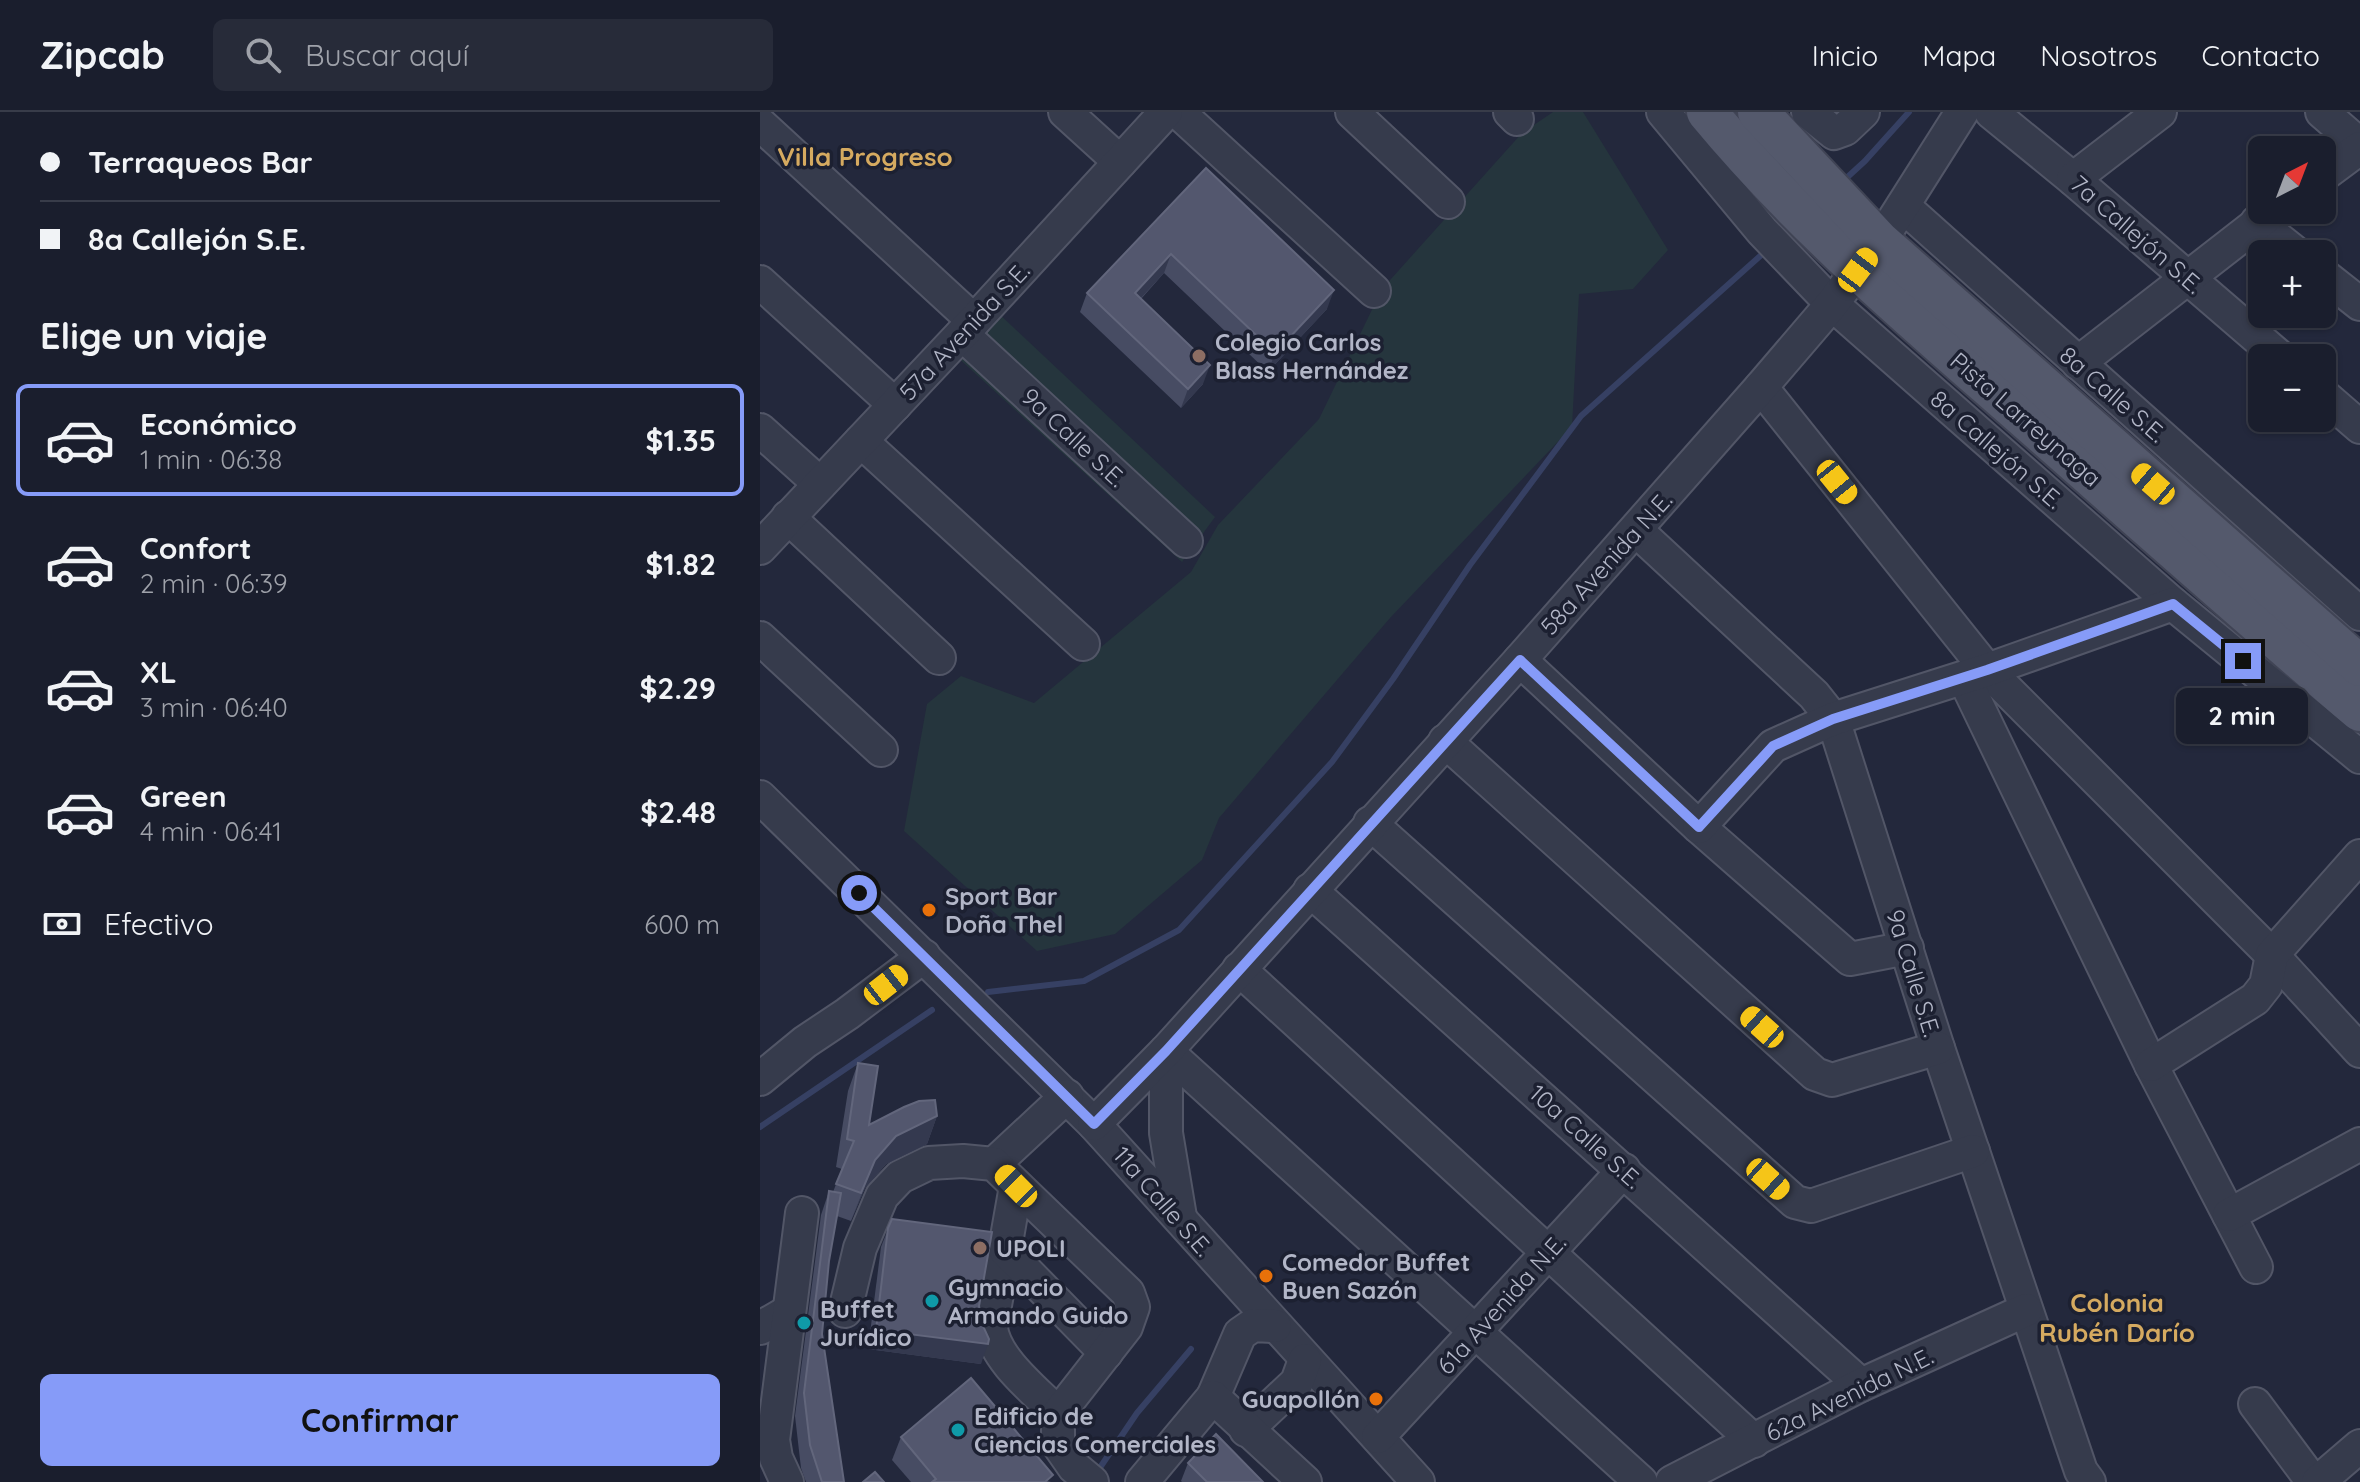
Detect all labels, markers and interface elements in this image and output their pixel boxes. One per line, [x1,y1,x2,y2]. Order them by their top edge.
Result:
search box [213,19,773,91]
text: Zipcab [40,31,165,79]
icon: search [241,33,285,77]
text: Buscar aquí [305,36,469,74]
text: Inicio [1812,38,1878,73]
text: Mapa [1922,38,1996,73]
text: Nosotros [2040,38,2157,73]
text: Contacto [2201,38,2320,73]
north arrow [2248,136,2336,224]
map controls [2248,136,2336,432]
district label: Villa Progreso [777,140,953,173]
text: Terraqueos Bar [88,143,313,181]
street label: 7a Callejón S.E. [2065,168,2209,300]
text: 8a Callejón S.E. [88,220,306,258]
button: + [2248,240,2336,328]
car [1834,244,1882,296]
street label: 57a Avenida S.E. [892,256,1036,406]
text: Elige un viaje [40,313,268,358]
place label: Colegio Carlos Blass Hernández [1215,327,1409,385]
street label: 8a Calle S.E. [2054,340,2172,448]
button: − [2248,344,2336,432]
street label: Pista Larreynaga [1944,345,2108,493]
marker: Colegio Carlos Blass Hernández [1190,347,1208,365]
street label: 9a Calle S.E. [1016,381,1132,493]
street label: 8a Callejón S.E. [1925,383,2069,515]
icon: car [44,404,116,476]
text: Económico [140,405,297,443]
text: $1.35 [646,421,716,459]
text: 1 min · 06:38 [140,443,282,476]
car [1813,456,1861,508]
car [2127,459,2179,509]
street label: 58a Avenida N.E. [1534,485,1678,641]
icon: car [44,528,116,600]
text: Confort [140,529,252,567]
text: $1.82 [645,545,716,583]
text: 2 min · 06:39 [140,567,288,600]
route end [2225,643,2261,679]
icon: car [44,652,116,724]
text: XL [140,653,177,691]
text: $2.29 [639,669,716,707]
callout: 2 min [2177,689,2309,745]
text: 3 min · 06:40 [140,691,288,724]
text: 2 min [2208,699,2276,732]
icon: car [44,776,116,848]
text: Green [140,777,227,815]
text: $2.48 [640,793,716,831]
text: 4 min · 06:41 [140,815,282,848]
route start [841,875,877,911]
place label: Sport Bar Doña Thel [945,881,1063,939]
marker: Sport Bar Doña Thel [920,901,938,919]
icon: cash [40,902,84,946]
text: Efectivo [104,905,214,943]
street label: 9a Calle S.E. [1880,906,1948,1040]
text: 600 m [644,908,720,941]
car [860,961,912,1009]
car [1736,1002,1788,1052]
street label: 10a Calle S.E. [1523,1078,1649,1194]
street label: 11a Calle S.E. [1107,1140,1219,1262]
car [1742,1154,1794,1204]
car [991,1161,1041,1211]
street label: 61a Avenida N.E. [1430,1228,1572,1380]
place label: UPOLI [996,1233,1066,1263]
marker: UPOLI [971,1239,989,1257]
place label: Comedor Buffet Buen Sazón [1282,1247,1470,1305]
marker: Comedor Buffet Buen Sazón [1257,1267,1275,1285]
place label: Gymnacio Armando Guido [948,1272,1129,1330]
district label: Colonia Rubén Darío [2039,1286,2195,1349]
marker: Gymnacio Armando Guido [923,1292,941,1310]
place label: Buffet Jurídico [820,1294,912,1352]
marker: Buffet Jurídico [795,1314,813,1332]
street label: 62a Avenida N.E. [1760,1340,1938,1448]
button: Confirmar [40,1374,720,1466]
place label: Guapollón [1242,1384,1360,1414]
marker: Guapollón [1367,1390,1385,1408]
place label: Edificio de Ciencias Comerciales [974,1401,1216,1459]
marker: Edificio de Ciencias Comerciales [949,1421,967,1439]

